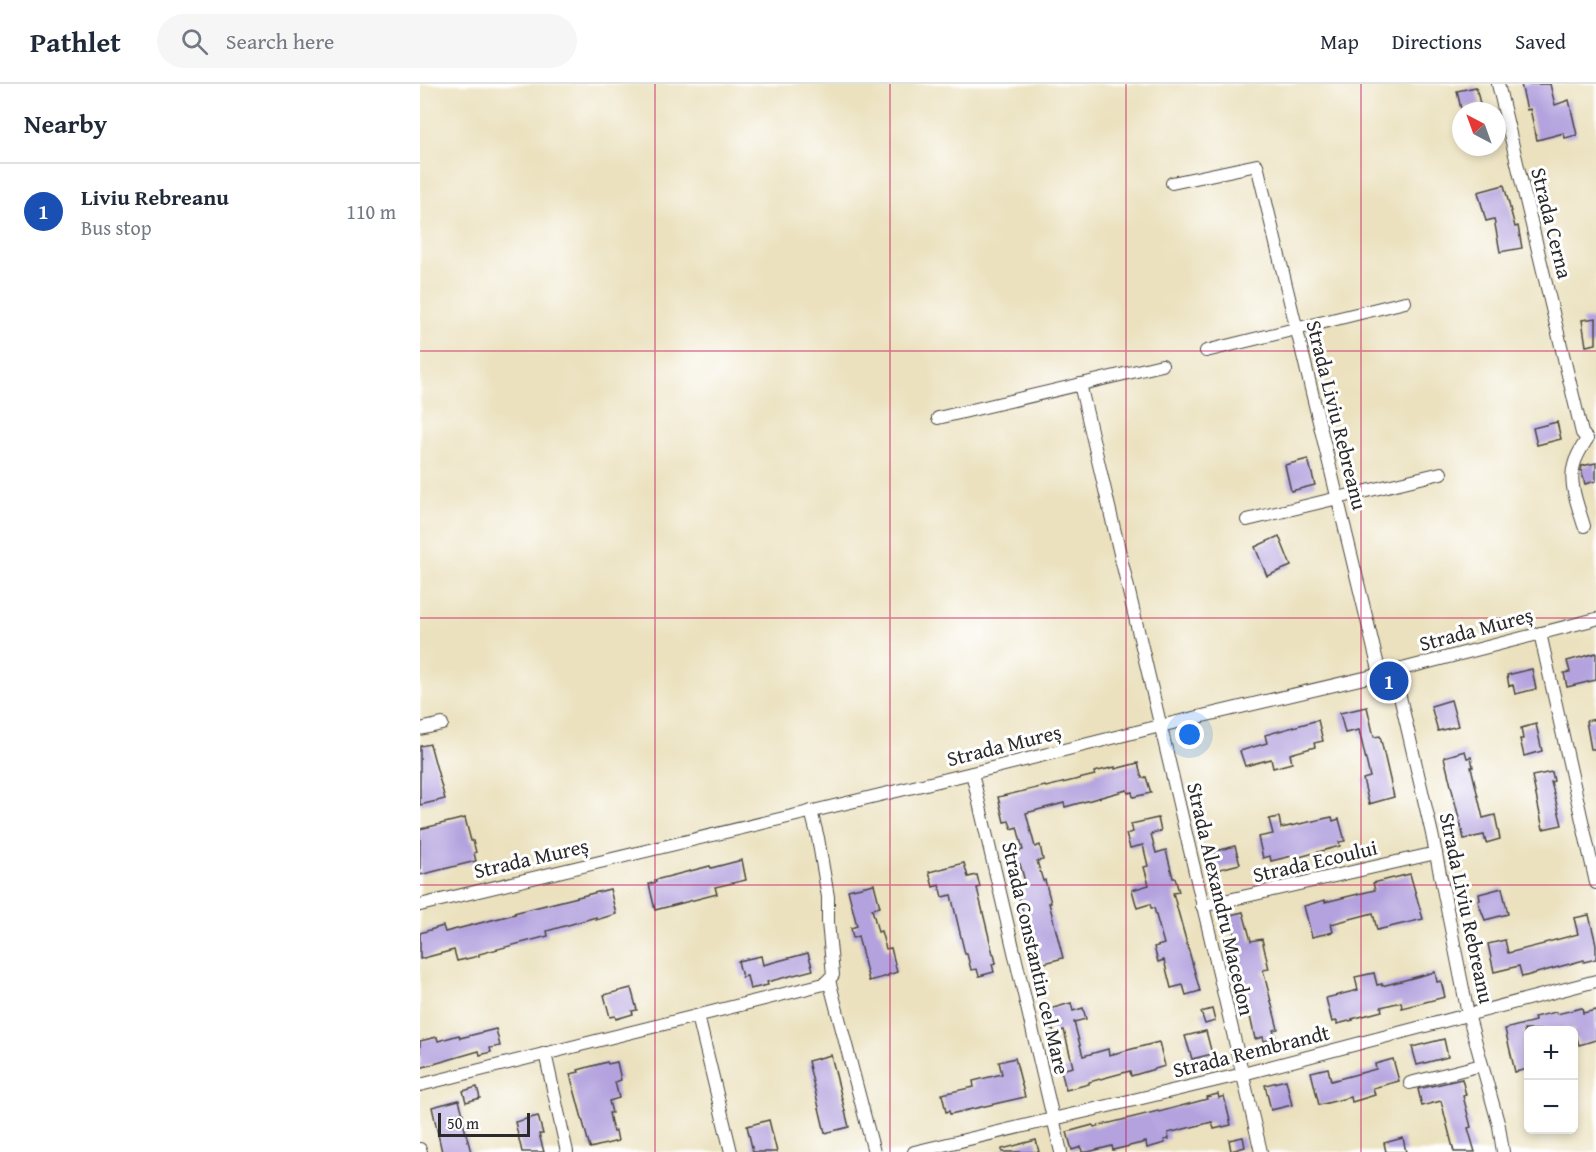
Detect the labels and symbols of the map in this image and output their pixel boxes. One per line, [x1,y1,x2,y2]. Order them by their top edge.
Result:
north arrow [1452,102,1506,156]
street label: Strada Cerna [1523,164,1581,282]
street label: Strada Liviu Rebreanu [1298,317,1376,514]
street label: Strada Mureș [1416,599,1536,659]
pin: 1 [1370,658,1408,704]
street label: Strada Mureș [944,716,1064,774]
your location [1175,720,1204,749]
street label: Strada Alexandru Macedon [1179,779,1263,1019]
street label: Strada Liviu Rebreanu [1432,810,1502,1007]
street label: Strada Mureș [471,830,591,886]
street label: Strada Ecoului [1250,832,1380,890]
street label: Strada Constantin cel Mare [994,839,1078,1078]
street label: Strada Rembrandt [1169,1016,1333,1085]
scale bar [438,1110,530,1138]

